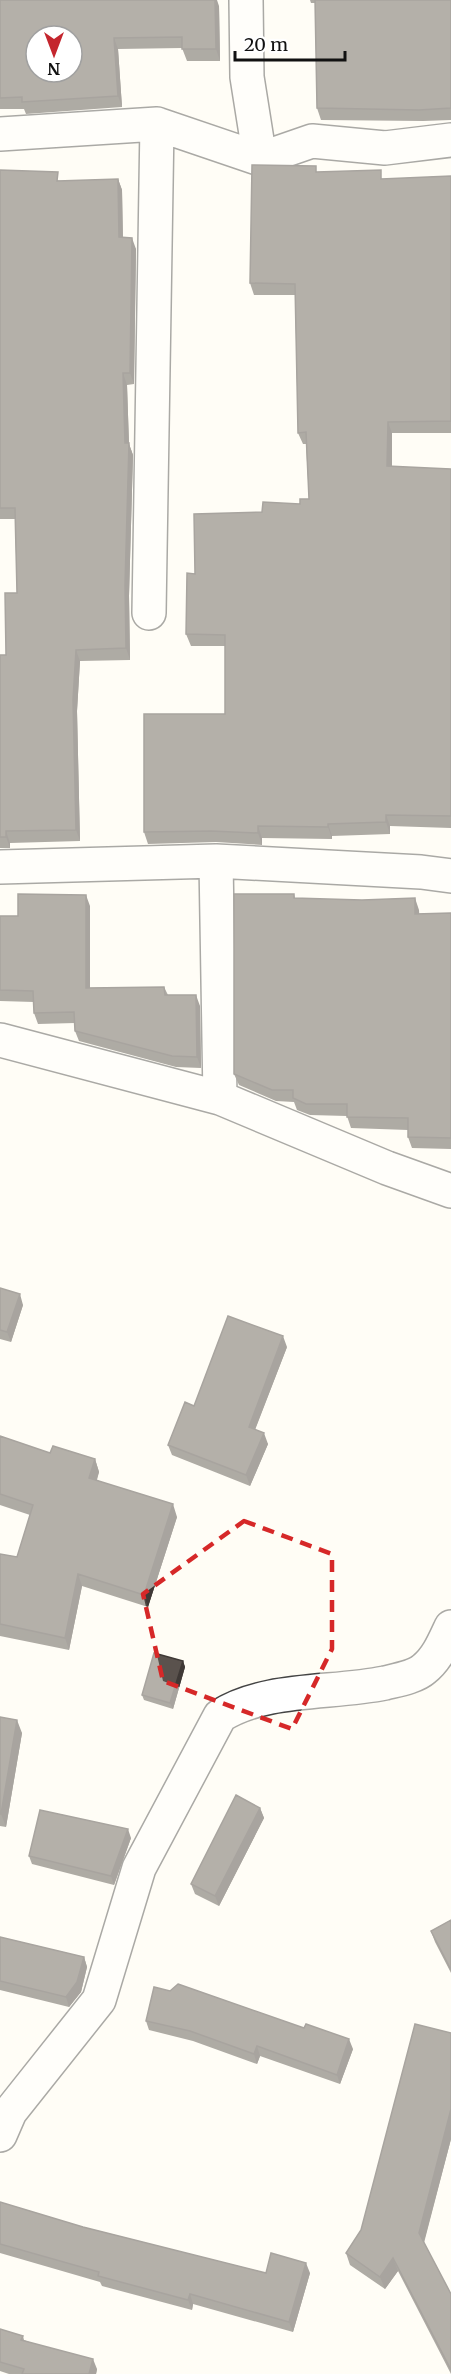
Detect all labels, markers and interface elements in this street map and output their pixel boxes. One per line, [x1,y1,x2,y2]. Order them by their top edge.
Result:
north arrow [24,24,84,84]
scale bar [235,24,344,62]
text: 20 m [244,33,288,56]
text: N [47,59,60,79]

